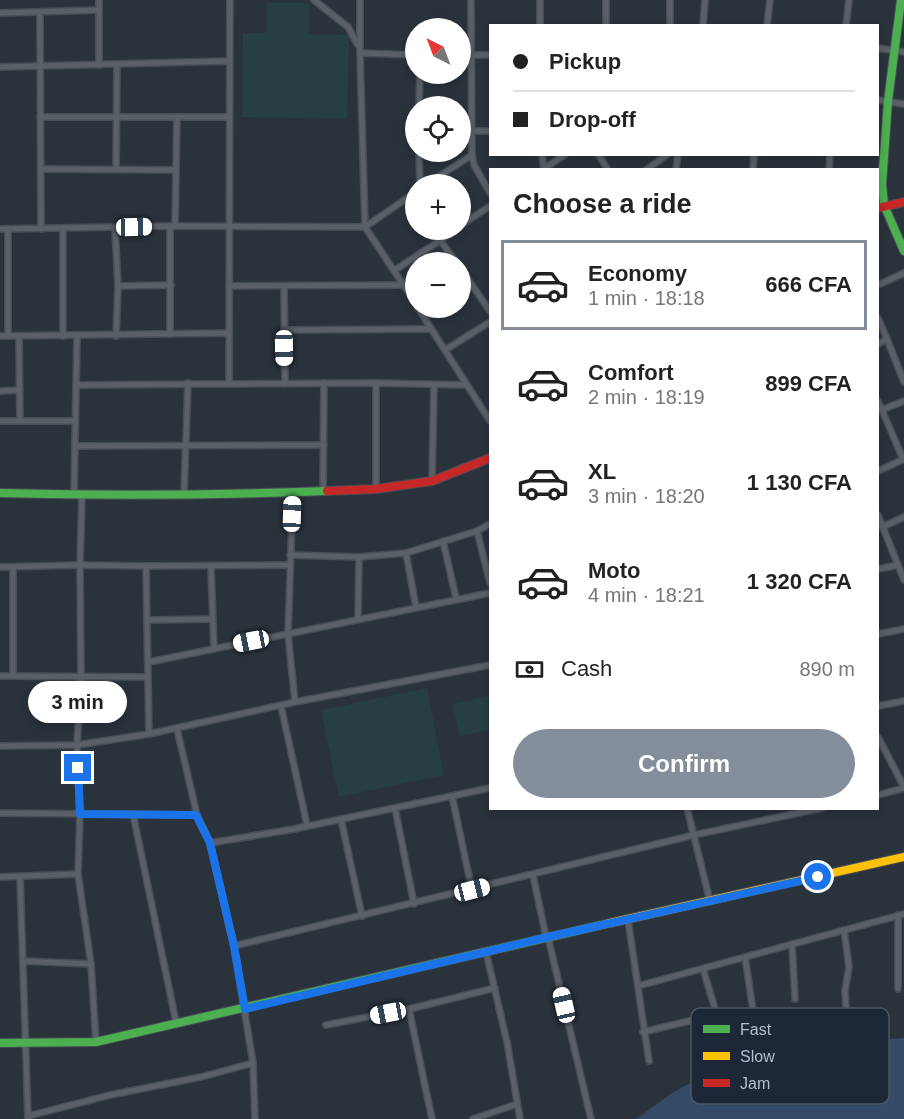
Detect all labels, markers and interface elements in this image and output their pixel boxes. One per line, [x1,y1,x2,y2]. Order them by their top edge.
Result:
north arrow [405,18,471,84]
map controls [405,18,471,318]
text: Pickup [549,49,621,74]
button: locate [405,96,471,162]
text: Drop-off [549,107,636,132]
button: + [405,174,471,240]
text: Choose a ride [513,189,692,219]
car [116,218,152,236]
button: − [405,252,471,318]
icon: car [516,258,570,312]
text: Economy [588,261,687,286]
text: 666 CFA [765,272,852,297]
text: 1 min · 18:18 [588,287,705,309]
car [275,330,293,366]
icon: car [516,357,570,411]
text: Comfort [588,360,674,385]
text: 899 CFA [765,371,852,396]
text: 2 min · 18:19 [588,386,705,408]
icon: car [516,456,570,510]
text: XL [588,459,616,484]
text: 1 130 CFA [747,470,852,495]
text: 3 min · 18:20 [588,485,705,507]
car [282,496,302,532]
icon: car [516,555,570,609]
text: Moto [588,558,641,583]
text: 1 320 CFA [747,569,852,594]
text: 4 min · 18:21 [588,584,705,606]
car [232,629,270,653]
icon: cash [513,653,546,686]
text: Cash [561,656,612,681]
text: 890 m [799,658,855,680]
callout: 3 min [28,681,128,723]
text: 3 min [51,691,104,713]
button: Confirm [513,729,855,798]
route end [64,754,91,781]
route start [804,863,831,890]
car [452,877,492,903]
car [551,985,577,1025]
car [369,1001,407,1025]
legend [691,1008,889,1104]
text: Fast [740,1021,772,1038]
text: Slow [740,1048,775,1065]
text: Jam [740,1075,770,1092]

